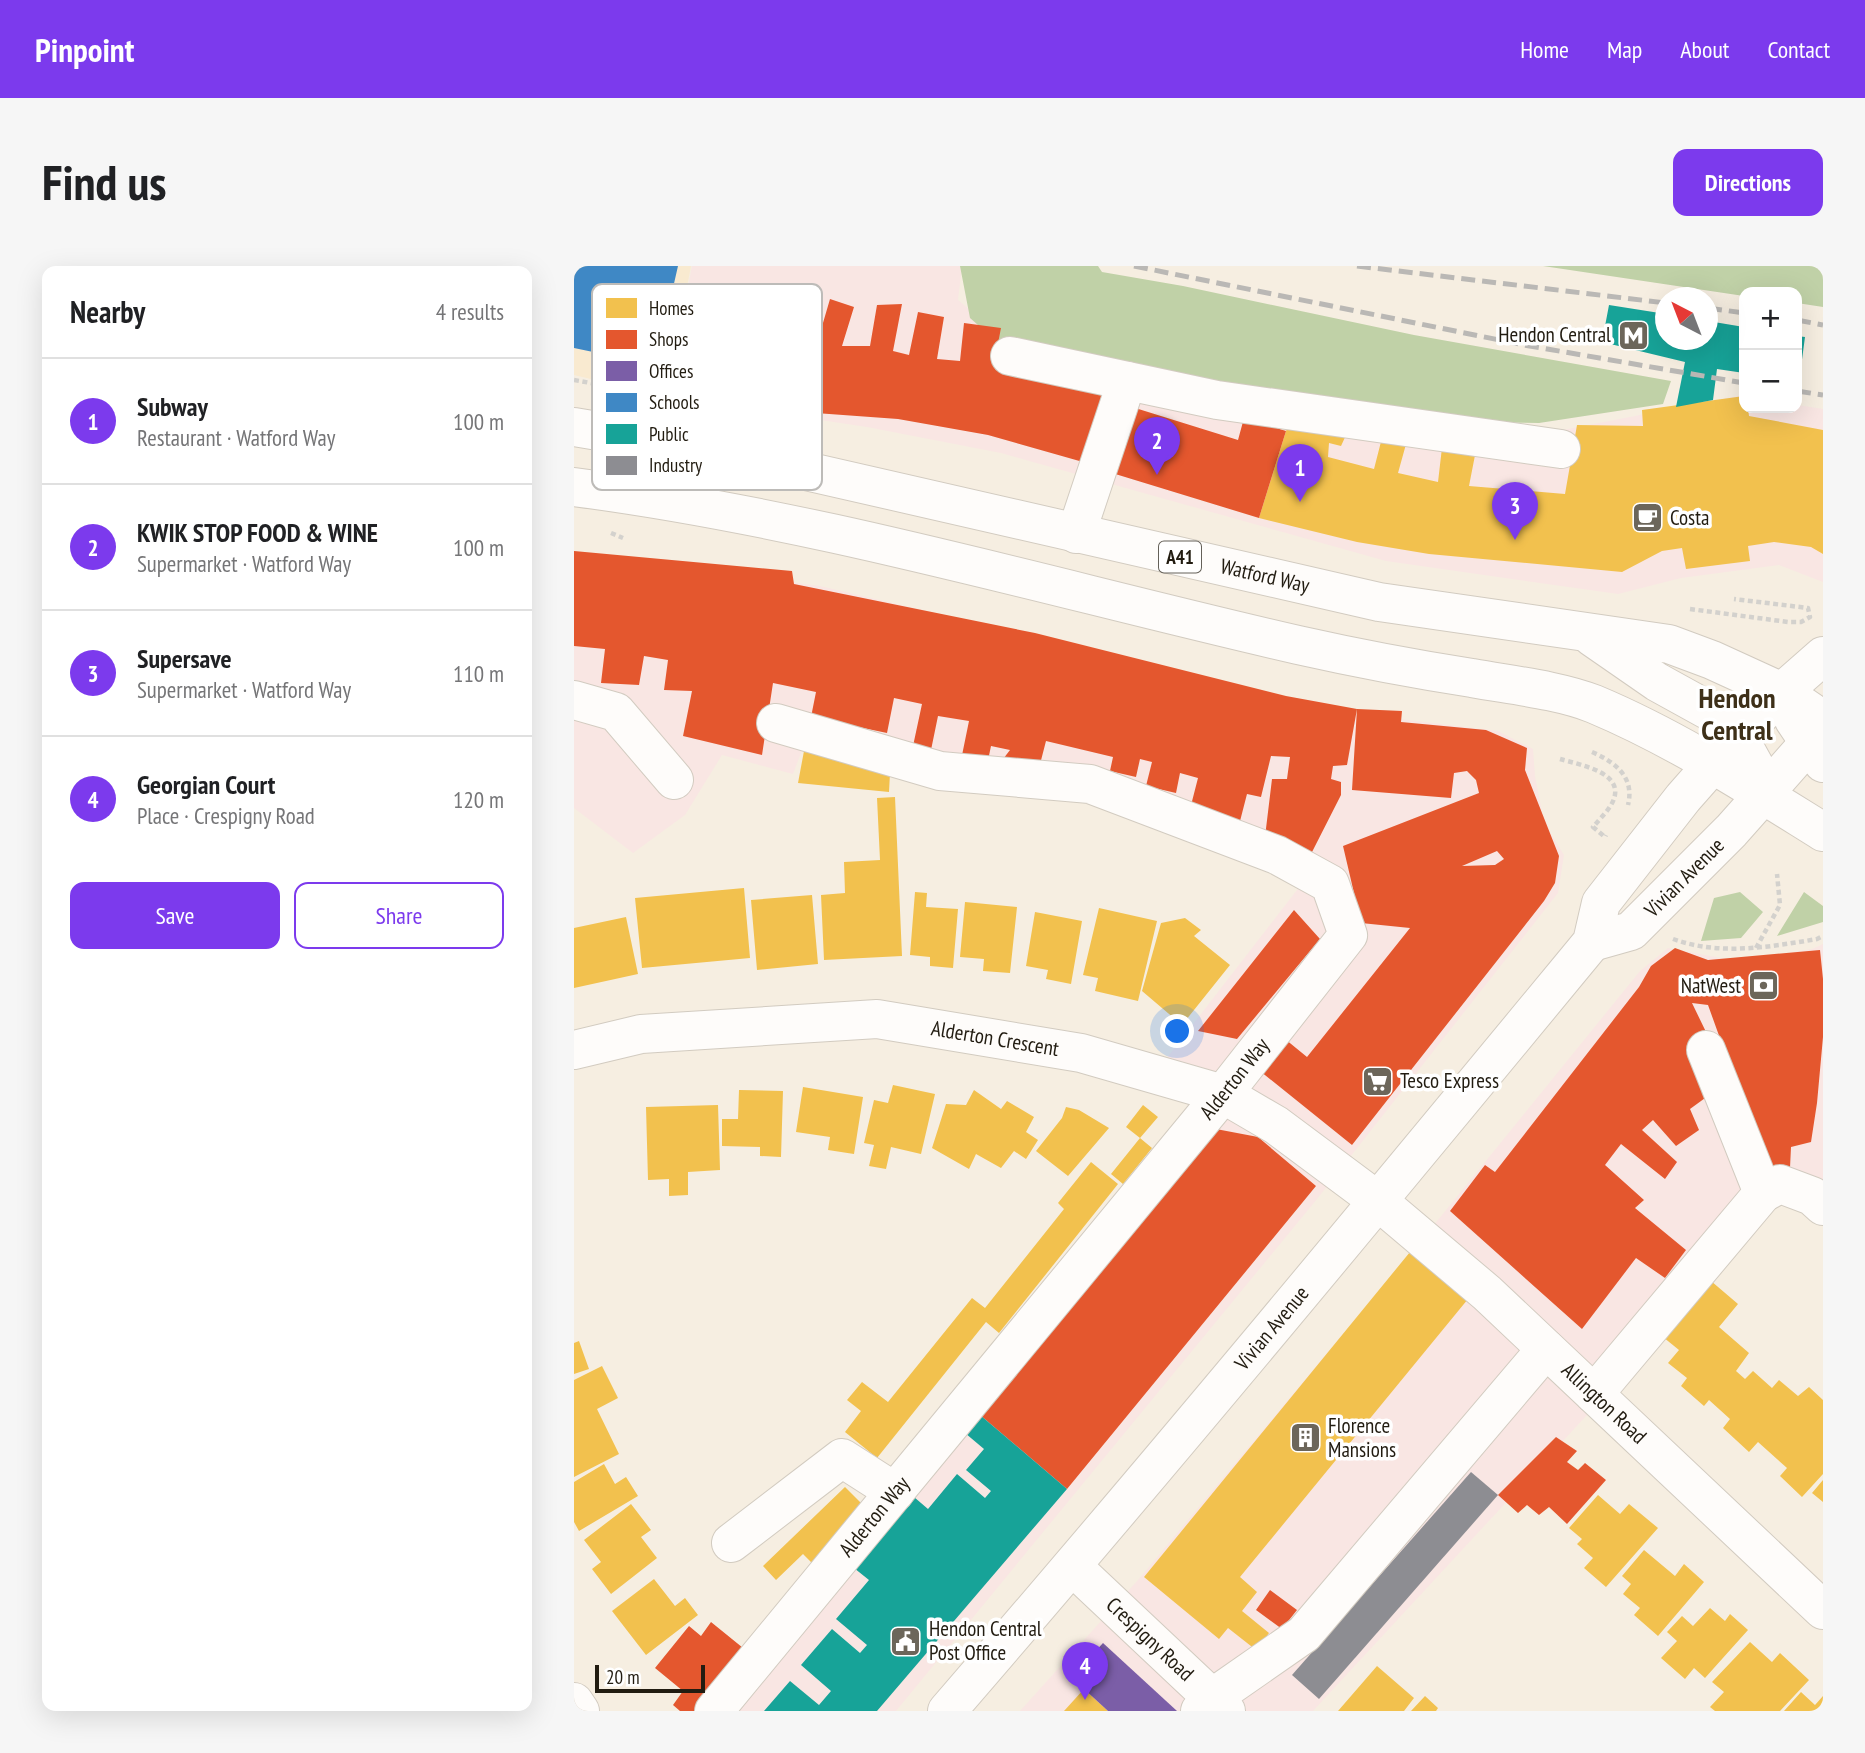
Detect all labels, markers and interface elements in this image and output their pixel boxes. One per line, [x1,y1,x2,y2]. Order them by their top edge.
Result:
text: Pinpoint [35,28,134,71]
text: Home [1520,34,1569,65]
text: Map [1607,34,1642,65]
text: About [1680,34,1729,65]
text: Contact [1767,34,1830,65]
button: Directions [1673,149,1823,216]
text: Find us [42,150,166,214]
legend [592,284,822,490]
north arrow [1655,287,1718,350]
map controls [1739,287,1802,413]
button: + [1739,287,1802,350]
text: Nearby [70,292,145,331]
text: Homes [649,296,694,320]
text: 4 results [436,297,504,326]
metro station icon: Hendon Central [1617,318,1651,352]
place label: Hendon Central [1498,321,1611,348]
text: Shops [649,327,688,351]
button: − [1739,350,1802,413]
text: Offices [649,359,693,383]
text: Subway [137,390,208,423]
text: Schools [649,390,700,414]
text: 1 [88,407,99,436]
text: 100 m [453,407,504,436]
pin: 2 [1134,417,1180,475]
text: Public [649,422,689,446]
text: Restaurant · Watford Way [137,423,335,452]
pin: 1 [1277,444,1323,502]
text: Industry [649,453,703,477]
pin: 3 [1492,482,1538,540]
cafe icon: Costa [1630,501,1664,535]
place label: Costa [1670,504,1709,531]
text: KWIK STOP FOOD & WINE [137,516,378,549]
text: 2 [88,533,99,562]
text: 100 m [453,533,504,562]
road number: A41 [1159,542,1201,572]
text: Supermarket · Watford Way [137,549,351,578]
street label: Watford Way [1218,552,1312,599]
text: Supersave [137,642,232,675]
text: 3 [88,659,99,688]
text: 110 m [453,659,504,688]
text: Supermarket · Watford Way [137,675,351,704]
district label: Hendon Central [1699,679,1775,748]
text: Georgian Court [137,768,275,801]
text: 4 [88,785,99,814]
text: 120 m [453,785,504,814]
text: Place · Crespigny Road [137,801,315,830]
street label: Vivian Avenue [1638,832,1730,923]
button: Save [70,882,280,949]
button: Share [294,882,504,949]
bank icon: NatWest [1747,969,1781,1003]
place label: NatWest [1681,972,1741,999]
street label: Alderton Crescent [929,1014,1061,1062]
your location [1160,1014,1194,1048]
street label: Alderton Way [1194,1032,1275,1125]
supermarket icon: Tesco Express [1360,1064,1394,1098]
place label: Tesco Express [1400,1067,1499,1094]
street label: Vivian Avenue [1228,1280,1314,1376]
street label: Allington Road [1556,1356,1652,1449]
place label: Florence Mansions [1328,1412,1396,1463]
building icon: Florence Mansions [1288,1421,1322,1455]
street label: Alderton Way [833,1470,915,1562]
street label: Crespigny Road [1101,1591,1200,1687]
place label: Hendon Central Post Office [929,1615,1042,1666]
public building icon: Hendon Central Post Office [889,1624,923,1658]
pin: 4 [1062,1642,1108,1700]
scale bar [595,1662,705,1694]
text: 20 m [606,1665,640,1689]

